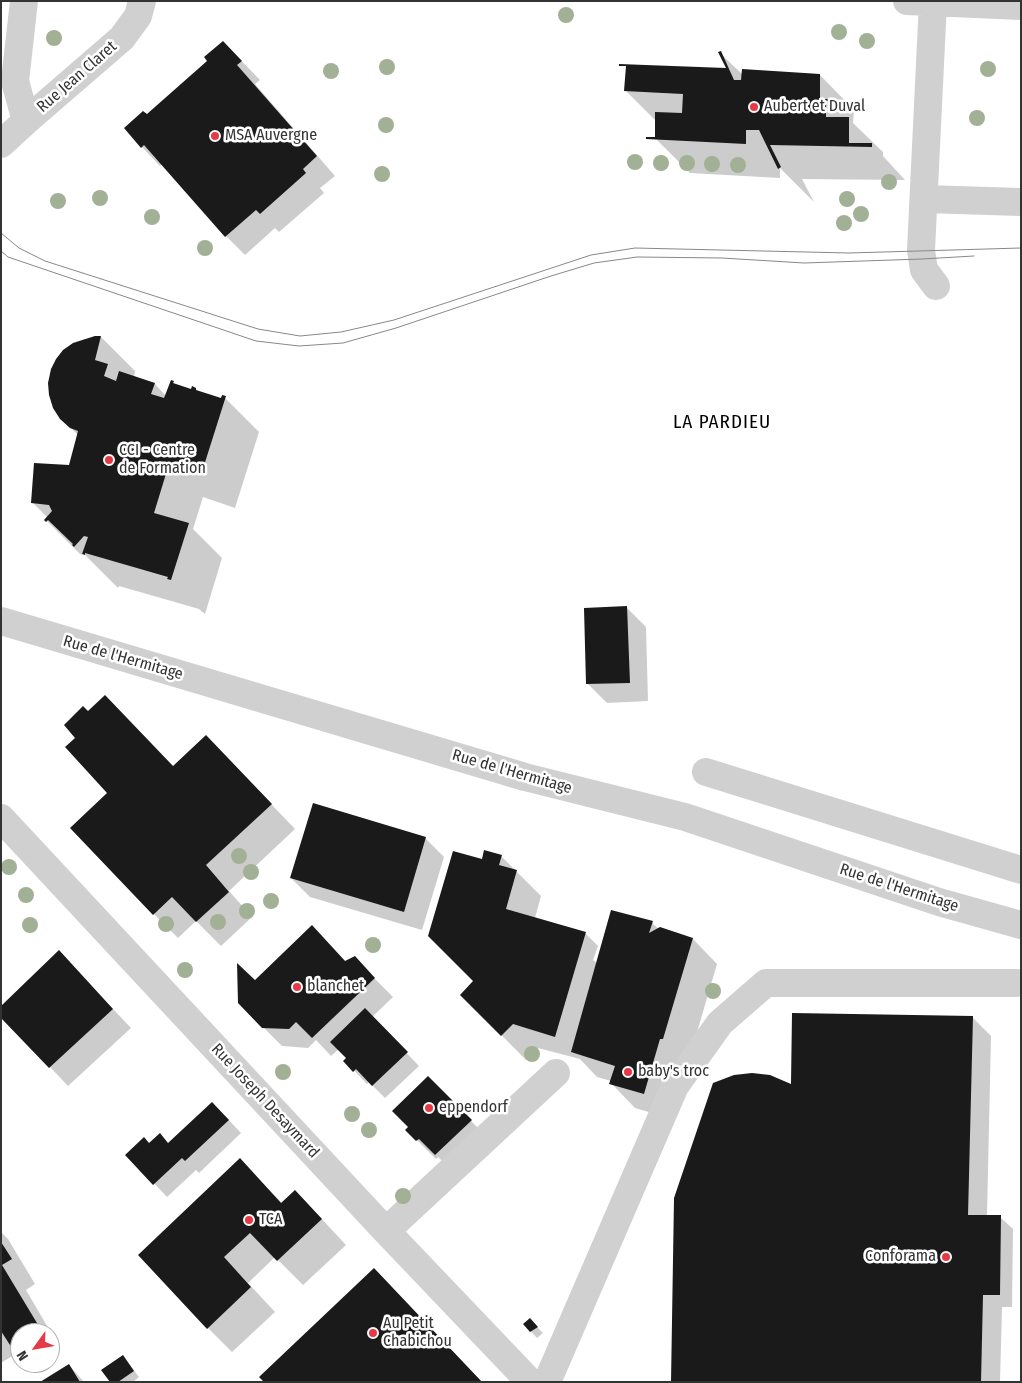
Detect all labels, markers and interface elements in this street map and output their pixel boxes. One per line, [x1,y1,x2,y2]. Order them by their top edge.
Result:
street label: Rue Jean Claret [33,37,121,117]
place label: Aubert et Duval [764,97,865,117]
marker: Aubert et Duval [748,101,760,113]
place label: MSA Auvergne [225,126,317,146]
marker: MSA Auvergne [209,130,221,142]
district label: LA PARDIEU [672,412,772,434]
place label: CCI - Centre de Formation [119,441,206,479]
marker: CCI - Centre de Formation [103,454,115,466]
street label: Rue de l'Hermitage [61,632,185,684]
street label: Rue de l'Hermitage [450,746,574,798]
street label: Rue de l'Hermitage [837,860,961,916]
place label: blanchet [307,977,364,997]
marker: blanchet [291,981,303,993]
street label: Rue Joseph Desaymard [207,1040,323,1162]
place label: baby's troc [638,1062,709,1082]
marker: baby's troc [622,1066,634,1078]
place label: eppendorf [439,1098,508,1118]
marker: eppendorf [423,1102,435,1114]
place label: TCA [259,1210,282,1230]
marker: TCA [243,1214,255,1226]
place label: Conforama [865,1247,936,1267]
marker: Conforama [940,1251,952,1263]
place label: Au Petit Chabichou [383,1314,452,1352]
north arrow [10,1323,60,1373]
marker: Au Petit Chabichou [367,1327,379,1339]
text: N [13,1348,32,1364]

